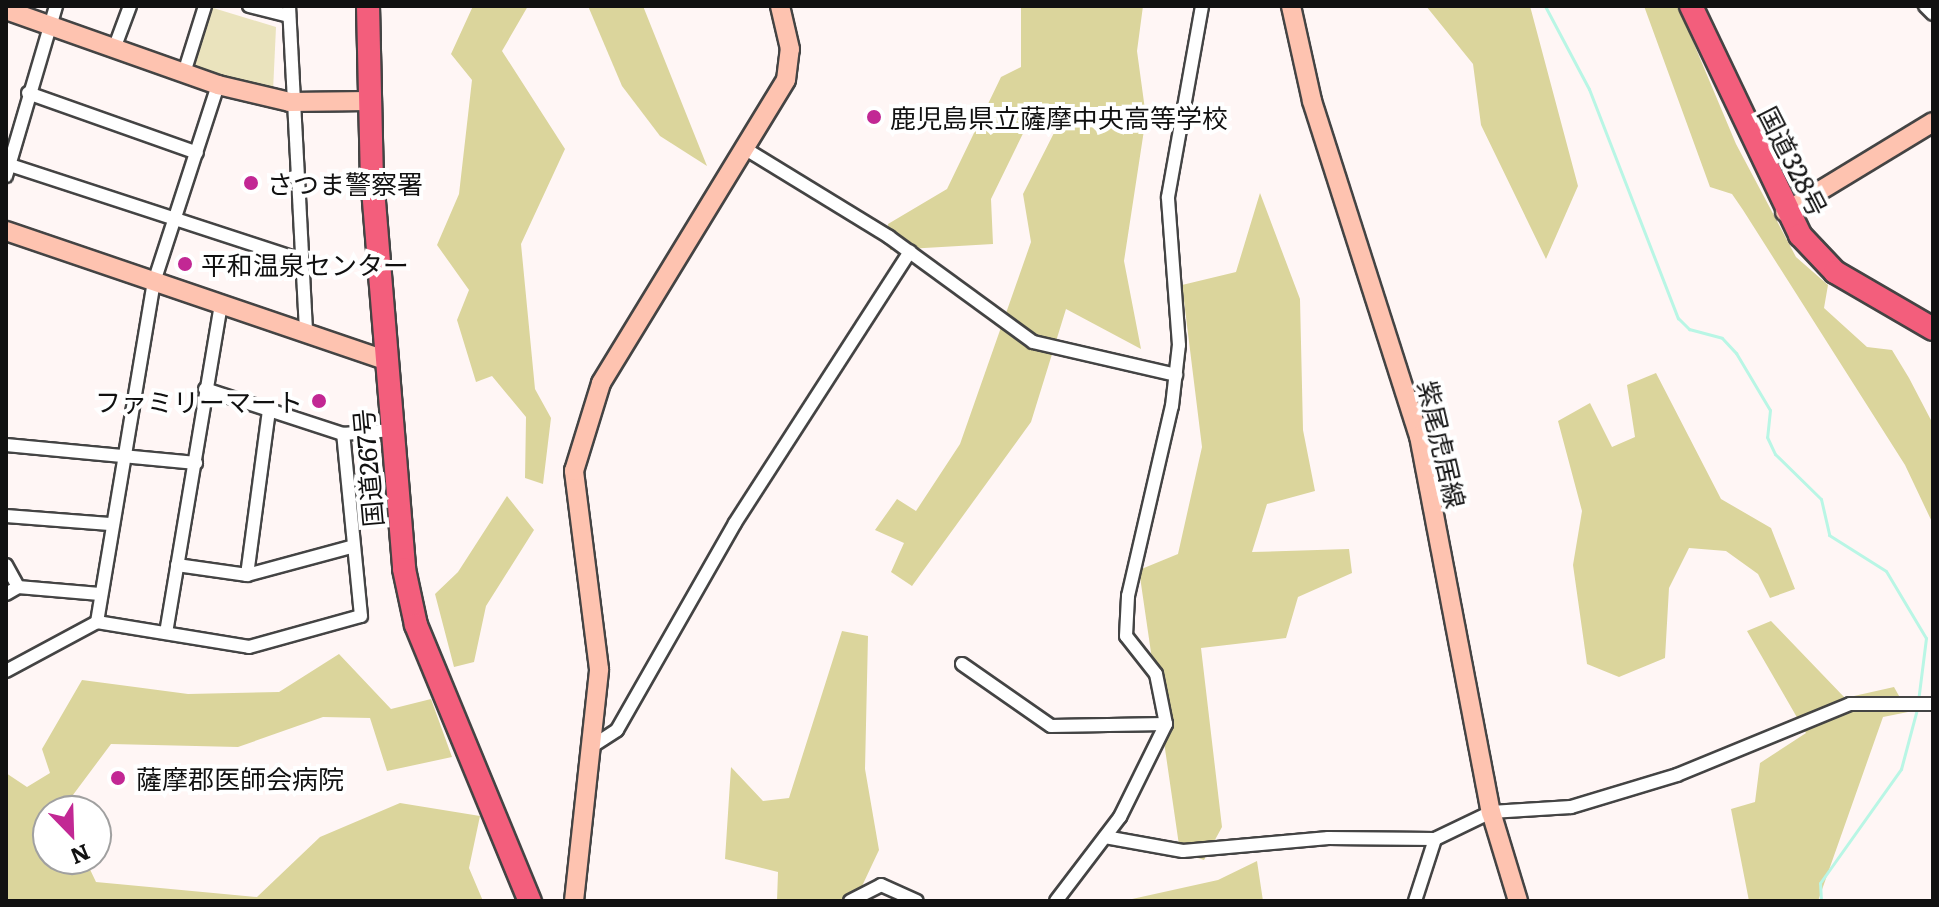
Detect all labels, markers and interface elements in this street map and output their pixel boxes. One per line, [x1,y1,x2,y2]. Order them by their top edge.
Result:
place label: 鹿児島県立薩摩中央高等学校 [890,101,1228,133]
street label: 国道328号 [1753,101,1835,221]
marker: 鹿児島県立薩摩中央高等学校 [865,108,883,126]
place label: さつま警察署 [267,167,423,199]
marker: さつま警察署 [242,174,260,192]
place label: 平和温泉センター [201,248,409,280]
marker: 平和温泉センター [176,255,194,273]
street label: 紫尾虎居線 [1413,377,1473,511]
place label: ファミリーマート [95,385,303,417]
marker: ファミリーマート [310,392,328,410]
street label: 国道267号 [346,408,388,528]
place label: 薩摩郡医師会病院 [136,762,344,794]
marker: 薩摩郡医師会病院 [107,767,129,789]
north arrow [32,795,112,875]
text: N [66,837,96,875]

